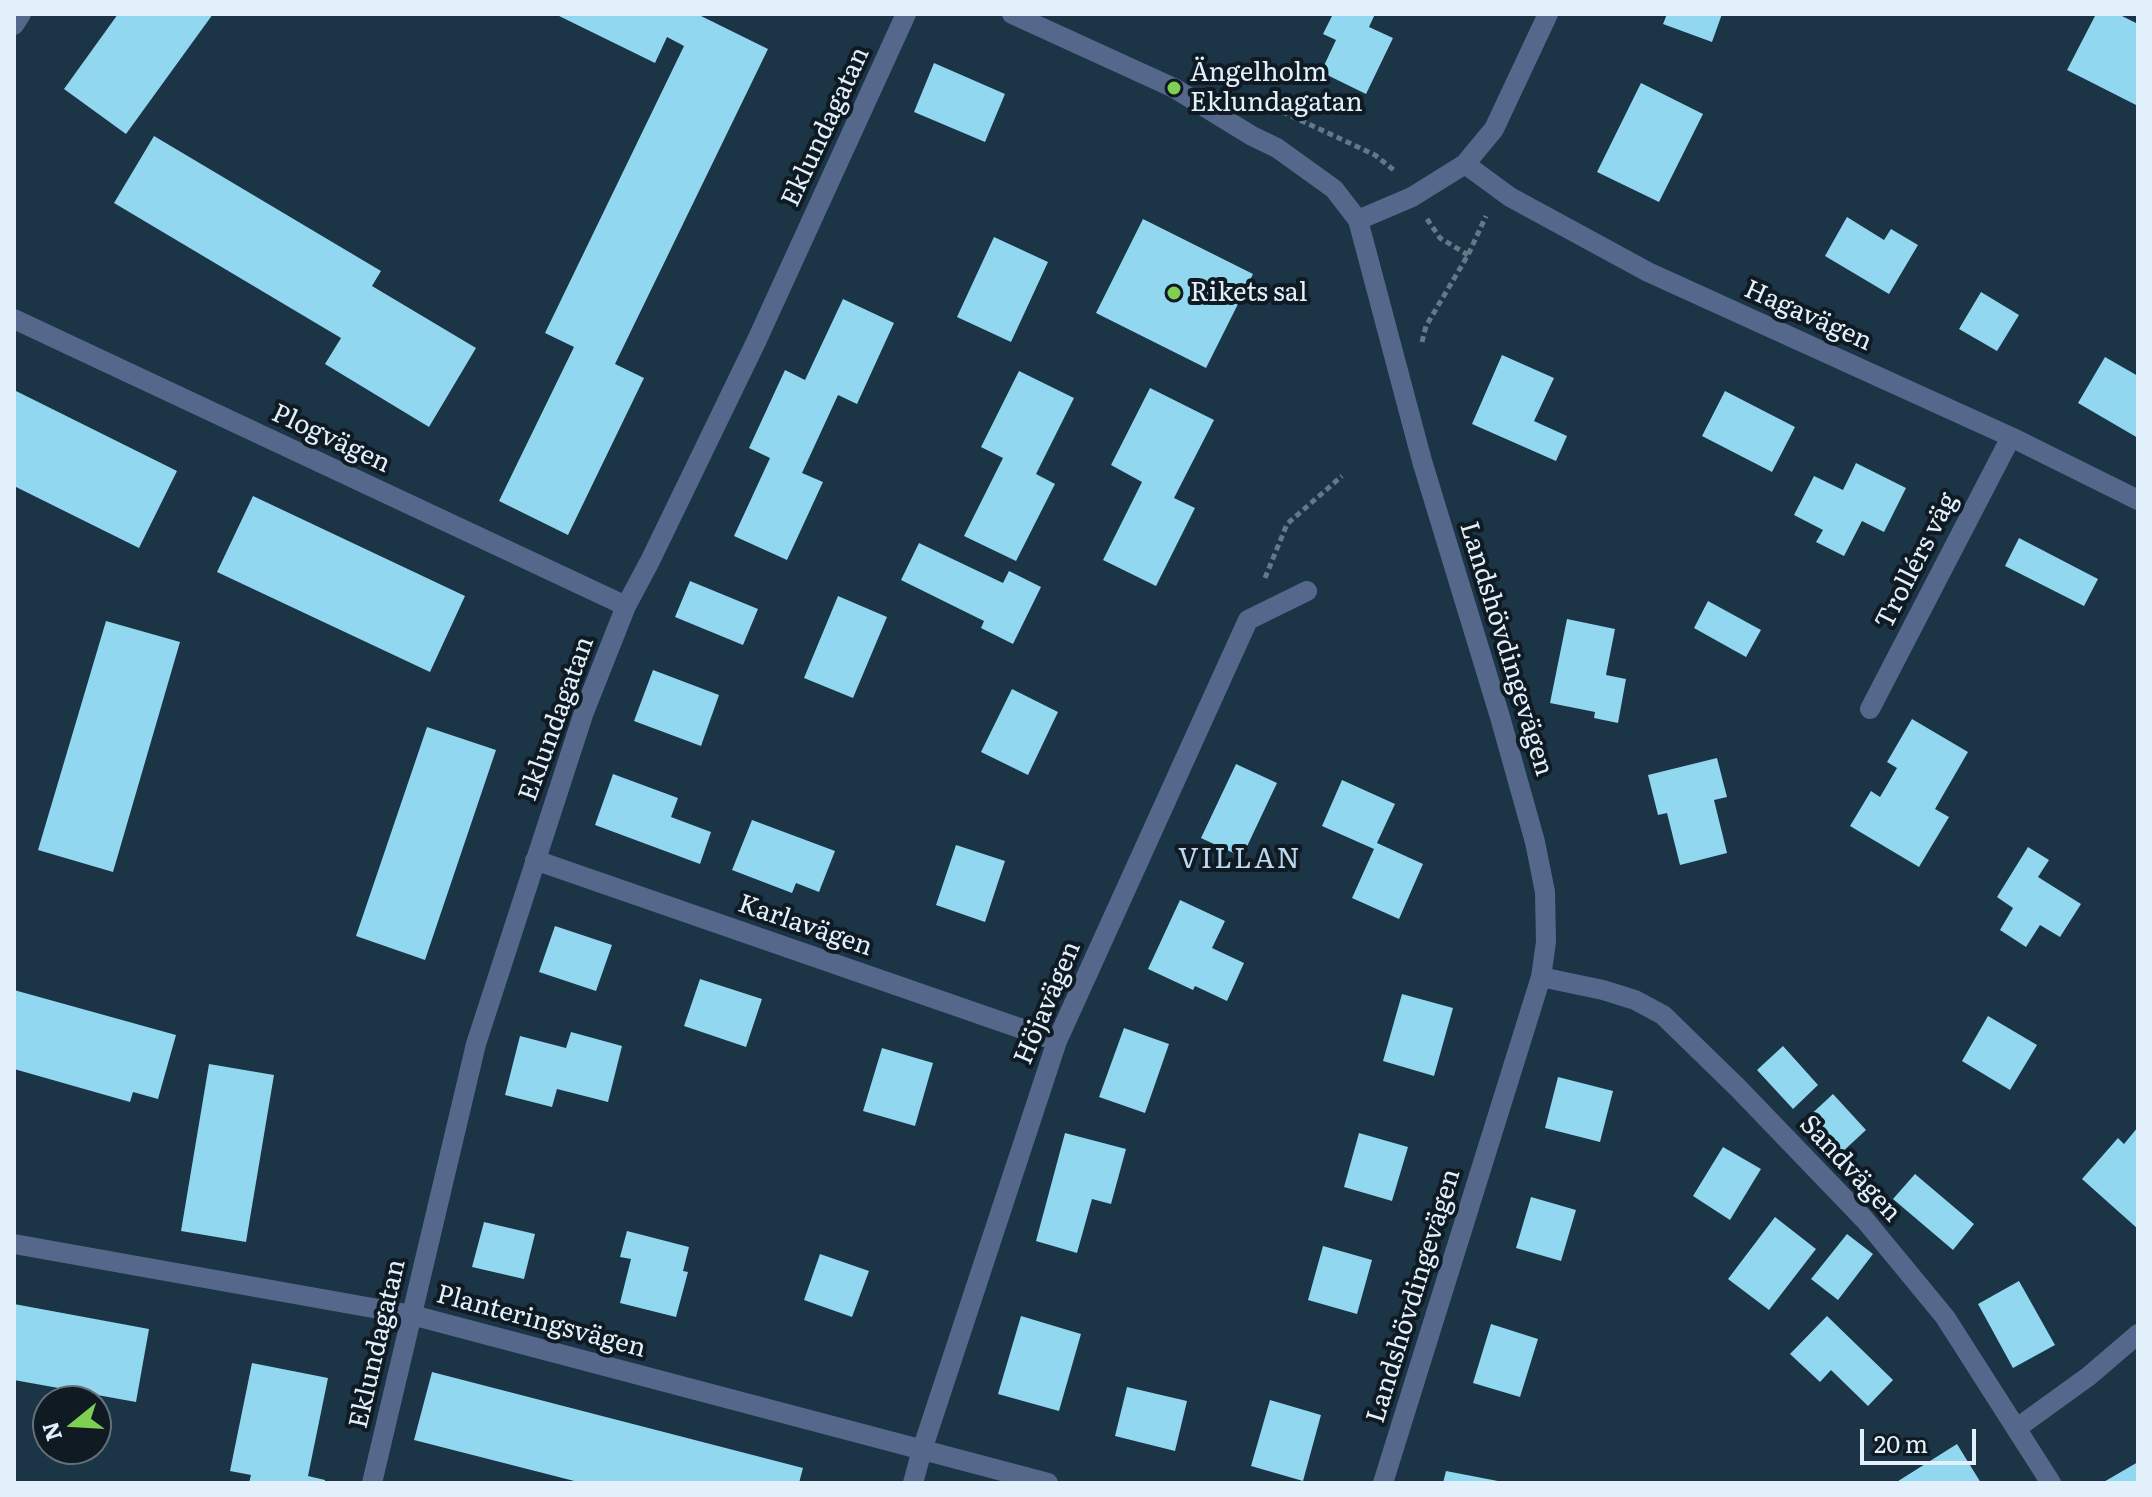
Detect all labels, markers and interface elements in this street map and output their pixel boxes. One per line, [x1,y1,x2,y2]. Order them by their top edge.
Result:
street label: Eklundagatan [775,42,877,212]
place label: Ängelholm Eklundagatan [1190,57,1363,118]
marker: Ängelholm Eklundagatan [1165,79,1183,97]
street label: Hagavägen [1739,274,1877,358]
place label: Rikets sal [1190,277,1308,309]
marker: Rikets sal [1165,284,1183,302]
street label: Plogvägen [267,398,395,480]
street label: Trollérs väg [1869,488,1965,634]
street label: Landshövdingevägen [1452,518,1560,780]
street label: Eklundagatan [513,633,601,805]
district label: VILLAN [1178,843,1302,877]
street label: Karlavägen [734,888,876,964]
street label: Höjavägen [1008,937,1088,1069]
street label: Sandvägen [1793,1109,1907,1229]
street label: Landshövdingevägen [1360,1165,1468,1427]
street label: Eklundagatan [343,1256,413,1432]
street label: Planteringsvägen [433,1279,649,1365]
north arrow [32,1385,112,1465]
scale bar [1864,1413,1980,1463]
text: N [32,1418,69,1446]
text: 20 m [1874,1425,1928,1460]

